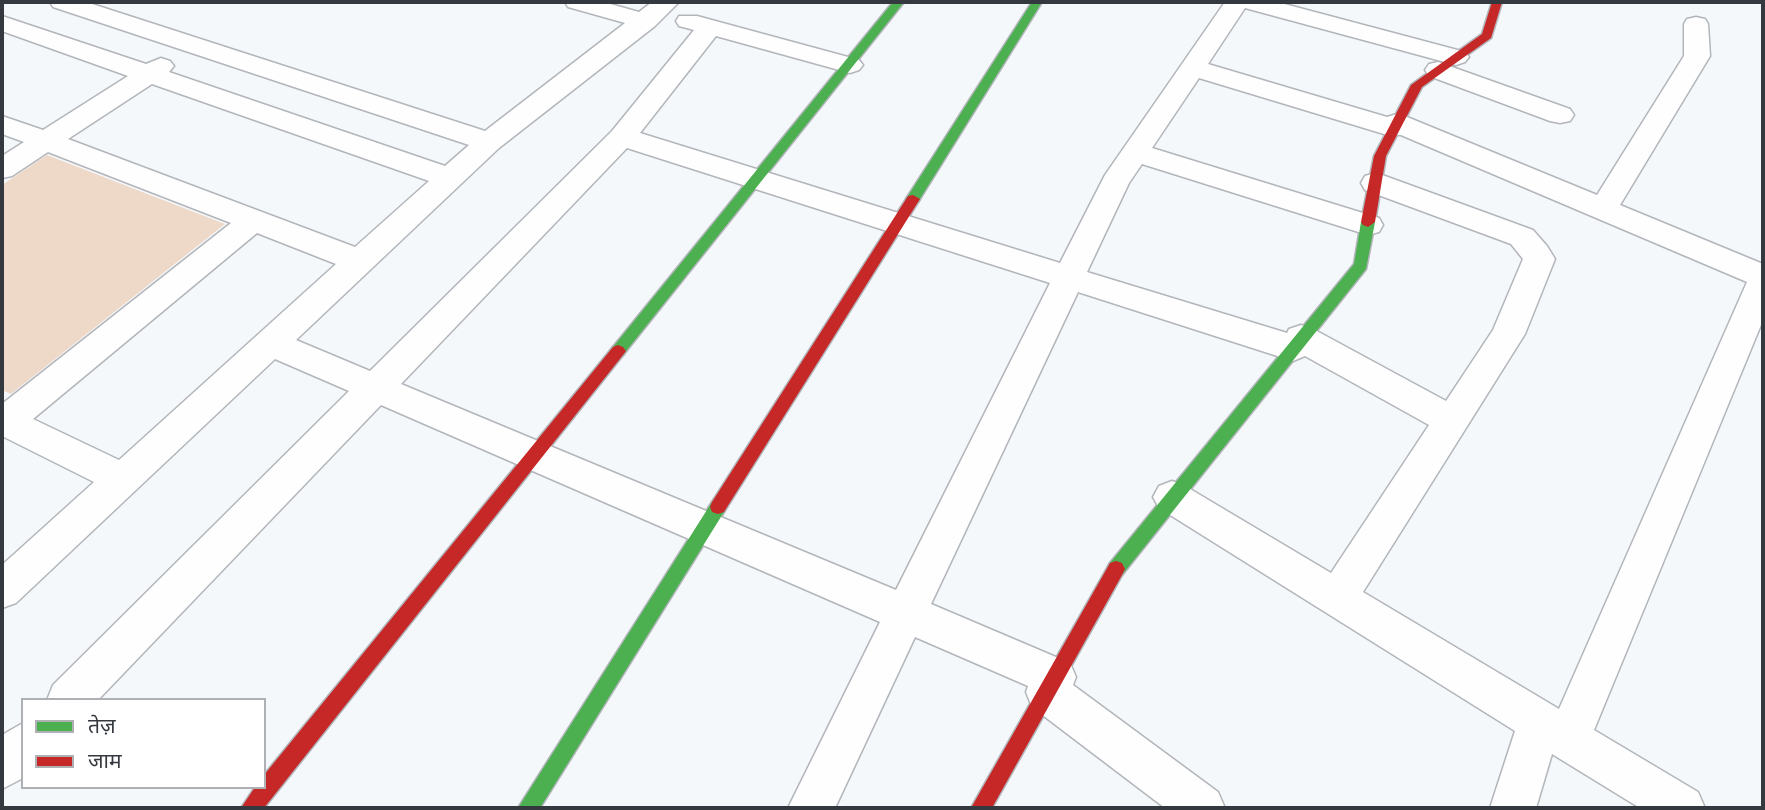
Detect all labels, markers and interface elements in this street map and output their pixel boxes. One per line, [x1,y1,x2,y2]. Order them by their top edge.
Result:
legend [21,698,266,789]
text: तेज़ [88,712,116,737]
text: जाम [88,747,122,772]

